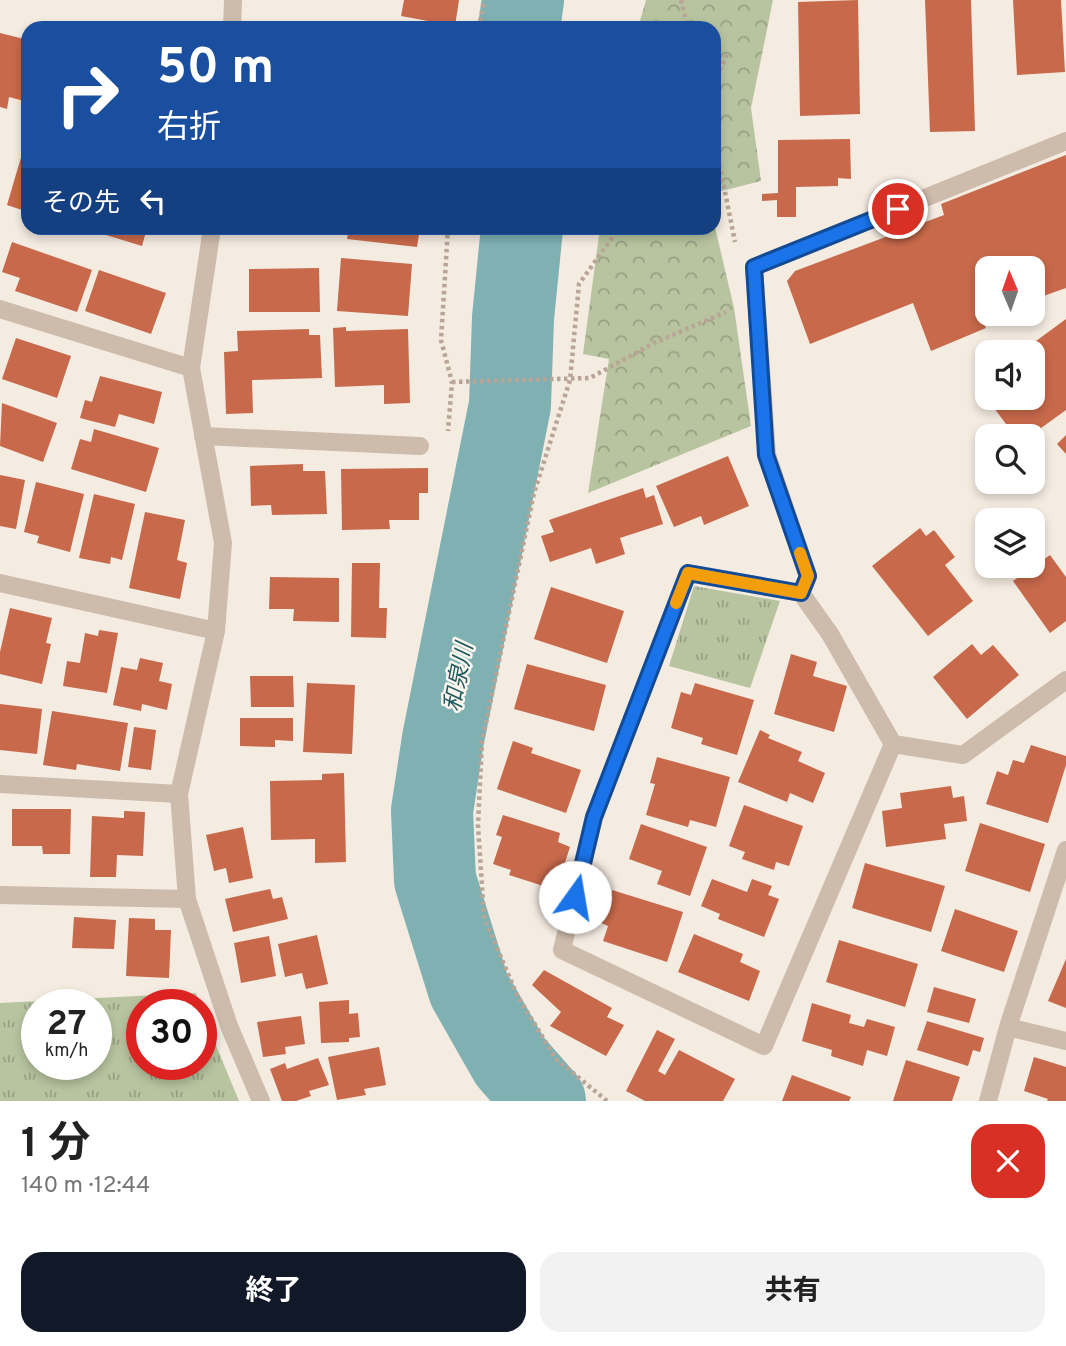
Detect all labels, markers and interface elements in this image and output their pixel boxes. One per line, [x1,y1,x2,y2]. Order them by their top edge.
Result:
text: 50 m [157,39,274,101]
icon: right [42,49,133,140]
text: 右折 [157,109,221,149]
pin [868,179,928,239]
icon: left [134,182,172,220]
text: その先 [42,188,120,221]
icon: arrive [879,190,917,228]
north arrow [975,256,1045,326]
map controls [975,256,1045,578]
button: sound [975,340,1045,410]
button: search [975,424,1045,494]
button: layers [975,508,1045,578]
water label: 和泉川 [440,638,482,714]
position arrow [538,860,612,934]
speed limit sign: 30 [126,989,217,1080]
text: 27 [47,1003,86,1047]
text: km/h [45,1040,88,1063]
text: 1 分 [21,1119,90,1172]
button: close [971,1124,1045,1198]
text: 140 m · 12:44 [21,1172,150,1201]
button: 終了 [21,1252,526,1332]
button: 共有 [540,1252,1045,1332]

